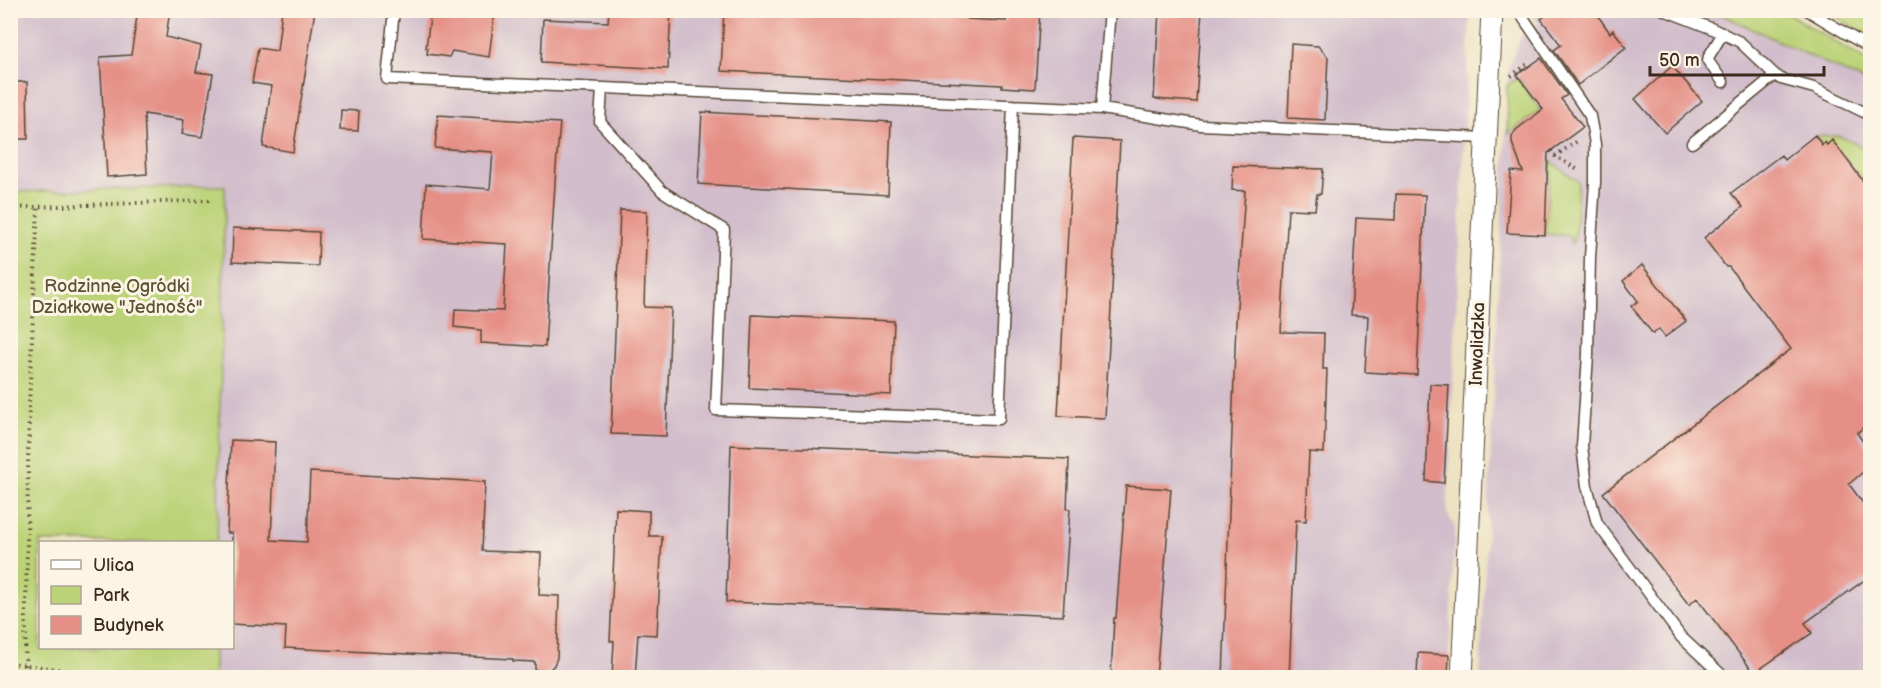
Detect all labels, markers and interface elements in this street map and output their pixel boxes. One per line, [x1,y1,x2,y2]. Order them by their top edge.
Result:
scale bar [1650,39,1824,77]
text: 50 m [1659,50,1700,71]
park label: Rodzinne Ogródki Działkowe "Jedność" [31,276,203,318]
street label: Inwalidzka [1466,302,1489,386]
legend [39,541,234,649]
text: Ulica [93,555,134,576]
text: Park [93,585,129,606]
text: Budynek [93,615,164,636]

